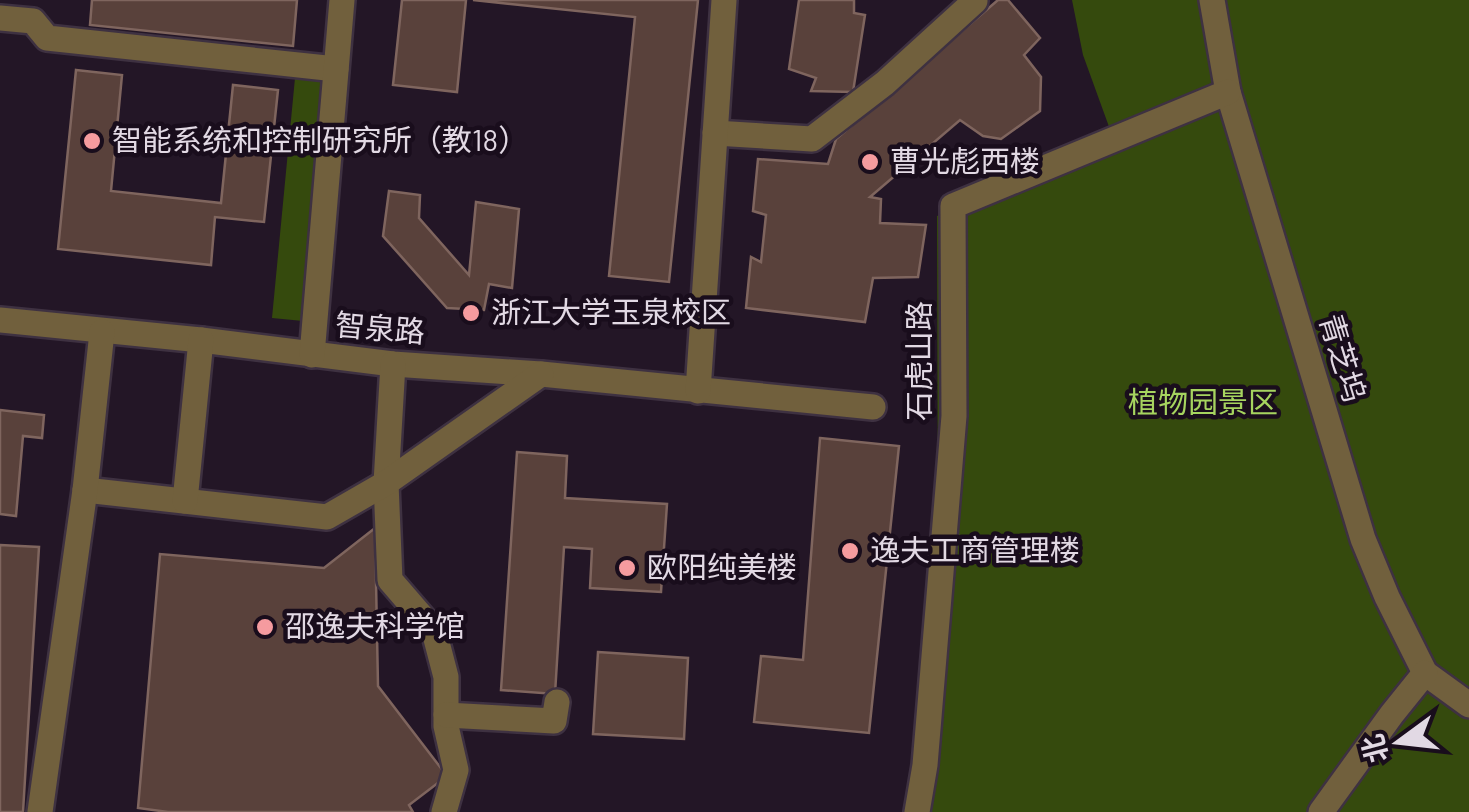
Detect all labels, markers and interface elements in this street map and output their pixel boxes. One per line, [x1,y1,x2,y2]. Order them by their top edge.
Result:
place label: 智能系统和控制研究所（教18） [112,121,528,157]
marker: 智能系统和控制研究所（教18） [81,130,103,152]
place label: 曹光彪西楼 [890,142,1040,178]
marker: 曹光彪西楼 [859,151,881,173]
place label: 浙江大学玉泉校区 [491,293,731,329]
street label: 石虎山路 [900,301,936,421]
marker: 浙江大学玉泉校区 [460,302,482,324]
street label: 智泉路 [334,305,427,349]
street label: 青芝坞 [1314,309,1374,406]
park label: 植物园景区 [1128,383,1278,419]
place label: 逸夫工商管理楼 [870,531,1080,567]
marker: 逸夫工商管理楼 [839,540,861,562]
place label: 欧阳纯美楼 [647,548,797,584]
marker: 欧阳纯美楼 [616,557,638,579]
place label: 邵逸夫科学馆 [285,607,465,643]
marker: 邵逸夫科学馆 [254,616,276,638]
north arrow [1349,692,1449,792]
text: 北 [1354,731,1394,767]

